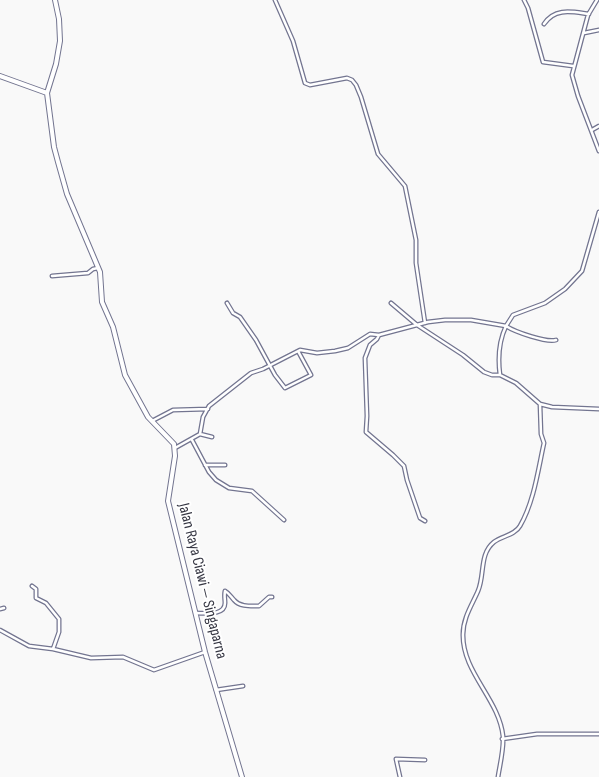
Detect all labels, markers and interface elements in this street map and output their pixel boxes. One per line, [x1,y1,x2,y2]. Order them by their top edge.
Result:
street label: Jalan Raya Ciawi — Singaparna [173,501,231,661]

